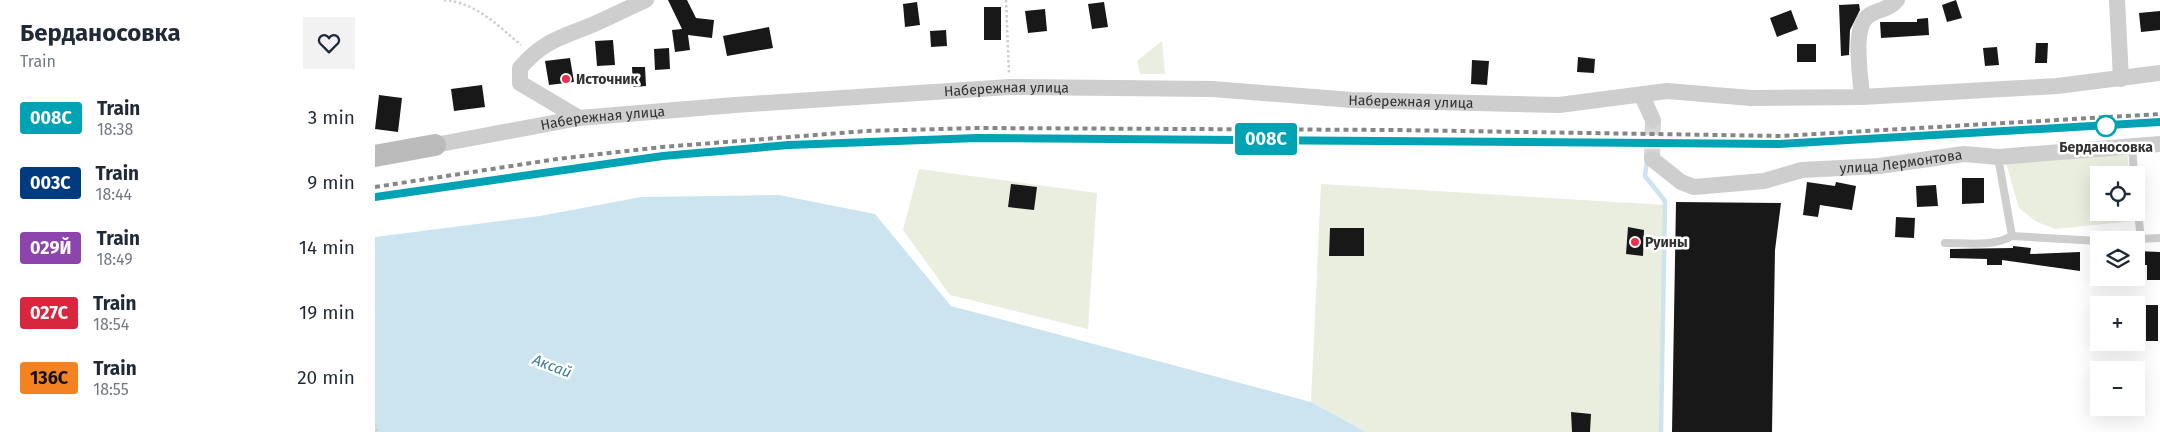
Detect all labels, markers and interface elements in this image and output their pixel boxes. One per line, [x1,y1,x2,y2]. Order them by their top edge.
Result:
button: heart [303,17,355,69]
text: Берданосовка [20,19,181,47]
text: Train [20,52,56,71]
place label: Источник [576,71,639,88]
marker: Источник [560,73,572,85]
street label: Набережная улица [943,79,1069,100]
street label: Набережная улица [1348,92,1474,112]
text: Train [97,97,140,120]
street label: Набережная улица [539,103,666,134]
text: 3 min [308,106,355,129]
text: 008С [30,107,72,129]
marker: Берданосовка [2095,115,2117,137]
text: 18:38 [97,120,133,139]
line badge: 008С [1231,123,1301,155]
text: 008С [1245,128,1287,150]
place label: Берданосовка [2059,139,2153,156]
street label: улица Лермонтова [1839,146,1963,177]
text: Train [96,162,139,185]
map controls [2090,166,2145,416]
button: locate [2090,166,2145,221]
text: 9 min [307,171,355,194]
text: 003С [30,172,71,194]
text: 18:44 [96,185,132,204]
text: Train [96,227,140,250]
button: layers [2090,231,2145,286]
place label: Руины [1645,234,1688,251]
text: 14 min [299,236,355,259]
marker: Руины [1629,236,1641,248]
text: 029Й [30,237,71,259]
text: 18:49 [96,250,133,269]
text: Train [93,292,136,315]
button: + [2090,296,2145,351]
text: 19 min [299,301,355,324]
text: 027С [30,302,68,324]
text: 18:54 [93,315,129,334]
water label: Аксай [529,350,574,382]
text: Train [93,357,137,380]
button: − [2090,361,2145,416]
text: 20 min [297,366,355,389]
text: 136С [30,367,68,389]
text: 18:55 [93,380,129,399]

